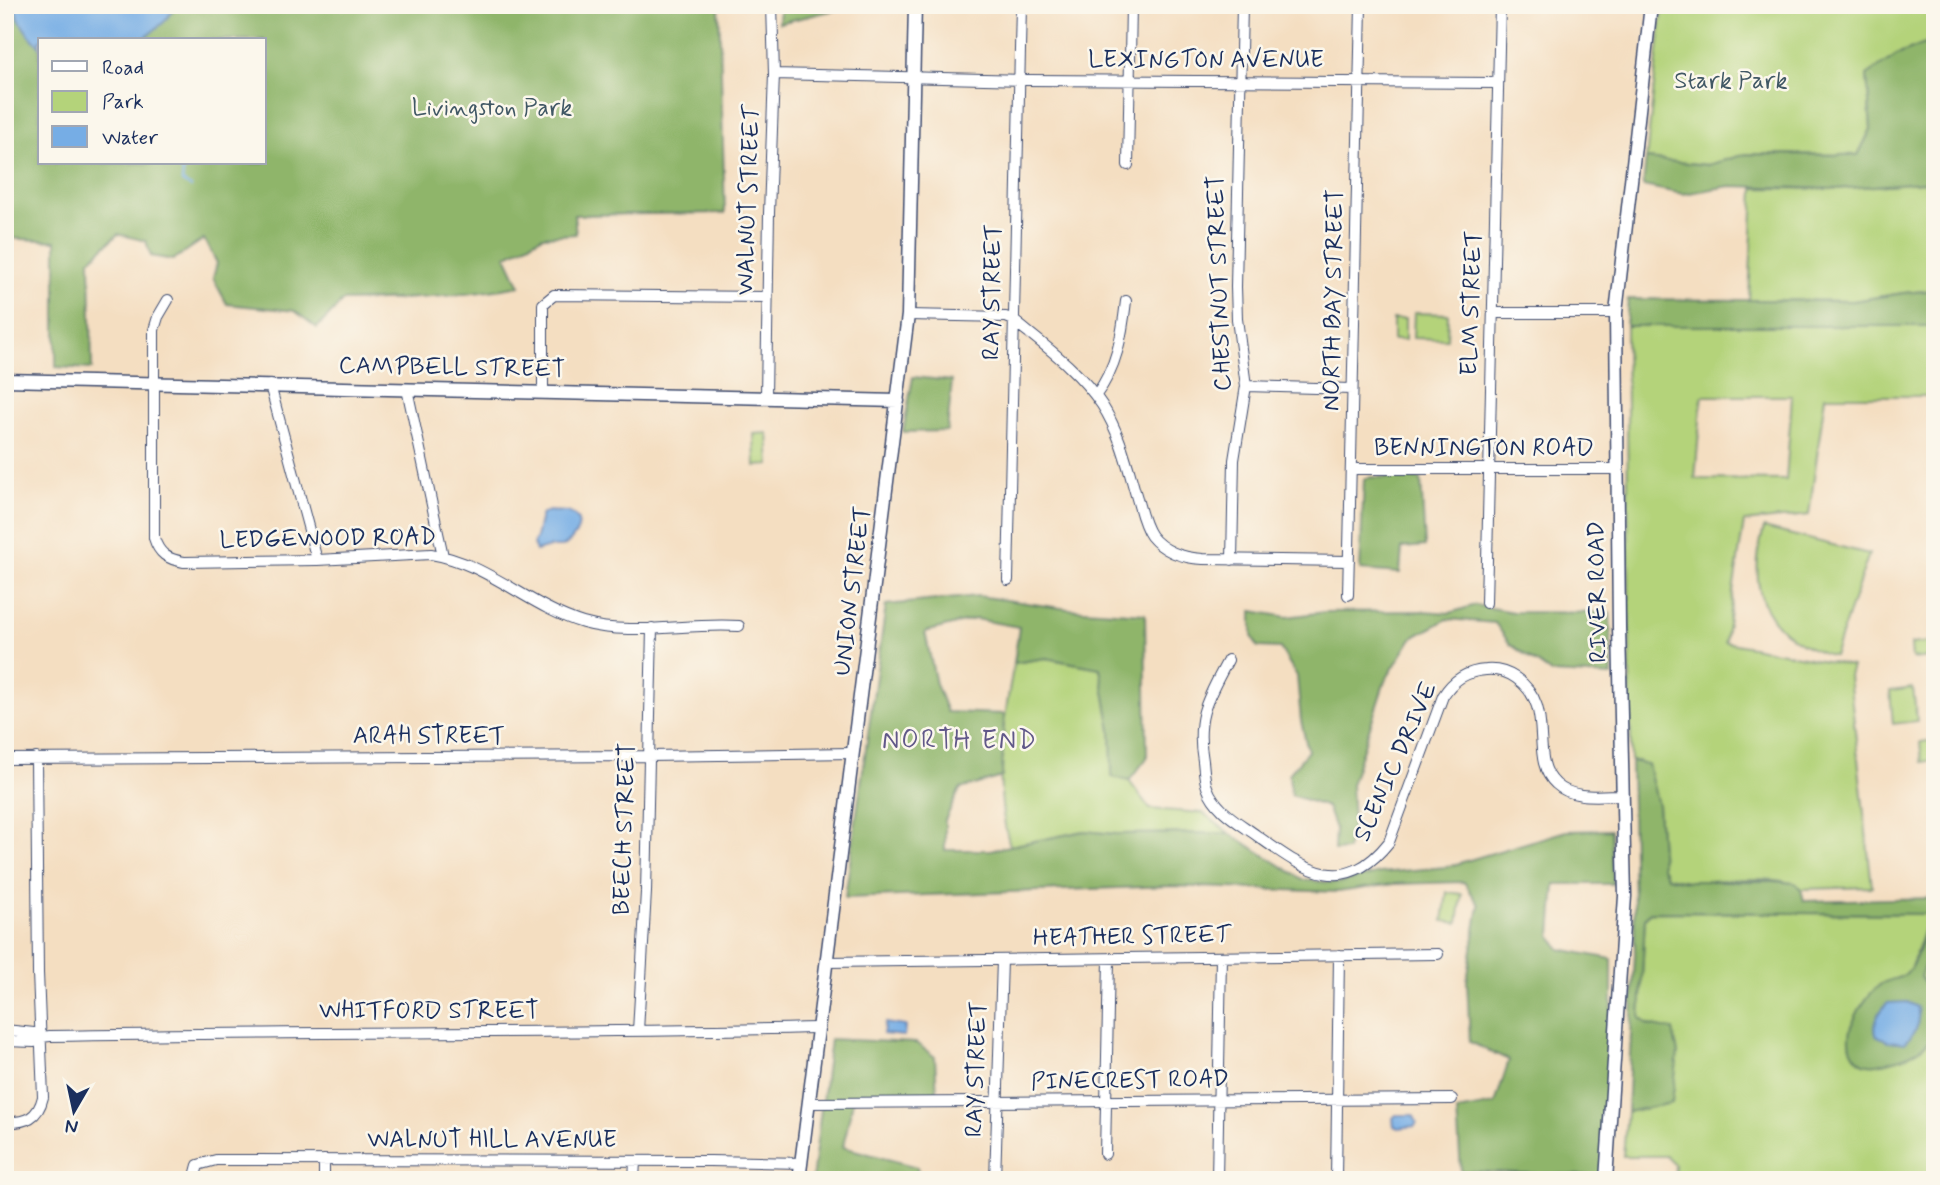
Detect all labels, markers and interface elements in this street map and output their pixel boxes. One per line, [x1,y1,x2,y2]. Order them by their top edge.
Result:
legend [38,38,266,164]
street label: LEXINGTON AVENUE [1088,45,1324,76]
text: Road [102,54,144,82]
park label: Stark Park [1674,66,1788,97]
text: Park [102,88,144,116]
park label: Livingston Park [412,93,572,124]
street label: WALNUT STREET [730,104,768,296]
text: Water [102,124,158,152]
street label: CHESTNUT STREET [1201,174,1239,392]
street label: NORTH BAY STREET [1317,189,1351,411]
street label: RAY STREET [976,224,1010,360]
street label: ELM STREET [1454,230,1490,376]
street label: CAMPBELL STREET [338,351,566,385]
street label: BENNINGTON ROAD [1374,433,1594,464]
street label: UNION STREET [827,504,879,678]
street label: RIVER ROAD [1581,521,1615,663]
street label: LEDGEWOOD ROAD [219,522,437,556]
street label: SCENIC DRIVE [1347,677,1445,847]
street label: ARAH STREET [353,721,505,752]
district label: NORTH END [882,724,1038,758]
street label: BEECH STREET [606,742,644,916]
street label: HEATHER STREET [1033,920,1232,954]
street label: WHITFORD STREET [319,996,539,1027]
street label: RAY STREET [959,1000,995,1138]
street label: PINECREST ROAD [1031,1064,1229,1098]
north arrow [38,1076,108,1146]
text: N [63,1113,80,1140]
street label: WALNUT HILL AVENUE [367,1125,617,1156]

